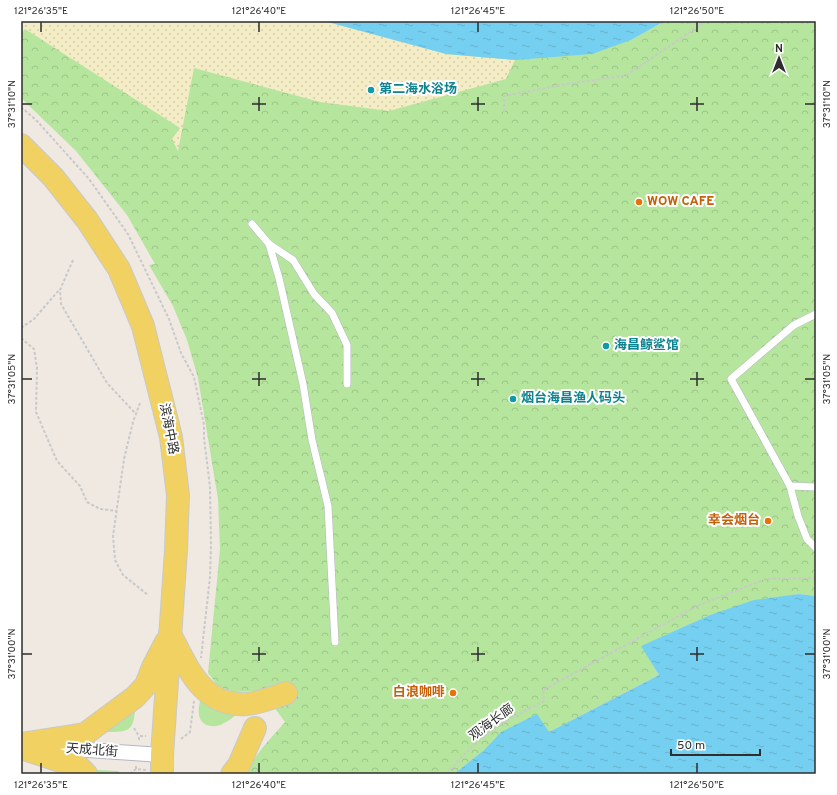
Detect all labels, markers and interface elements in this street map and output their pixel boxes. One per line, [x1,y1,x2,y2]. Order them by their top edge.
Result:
text: 121°26'35"E [14,5,68,18]
text: 121°26'40"E [232,5,286,18]
text: 121°26'45"E [451,5,505,18]
text: 121°26'50"E [670,5,724,18]
north arrow [759,38,799,78]
text: N [775,42,783,56]
text: 37°31'10"N [6,80,19,128]
text: 37°31'10"N [821,80,834,128]
place label: 第二海水浴场 [379,81,457,98]
marker: 第二海水浴场 [366,85,376,95]
place label: WOW CAFE [647,194,714,210]
marker: WOW CAFE [634,197,644,207]
place label: 海昌鲸鲨馆 [614,337,679,354]
marker: 海昌鲸鲨馆 [601,341,611,351]
text: 37°31'05"N [6,354,19,404]
text: 37°31'05"N [821,354,834,404]
place label: 烟台海昌渔人码头 [521,390,625,407]
marker: 烟台海昌渔人码头 [508,394,518,404]
street label: 滨海中路 [155,402,182,456]
place label: 幸会烟台 [708,512,760,529]
marker: 幸会烟台 [763,516,773,526]
text: 37°31'00"N [6,629,19,679]
text: 37°31'00"N [821,629,834,679]
place label: 白浪咖啡 [393,684,445,701]
marker: 白浪咖啡 [448,688,458,698]
street label: 观海长廊 [466,700,518,745]
scale bar [671,731,760,757]
text: 50 m [677,738,705,754]
street label: 天成北街 [65,740,119,761]
text: 121°26'35"E [14,779,68,792]
text: 121°26'40"E [232,779,286,792]
text: 121°26'45"E [451,779,505,792]
text: 121°26'50"E [670,779,724,792]

